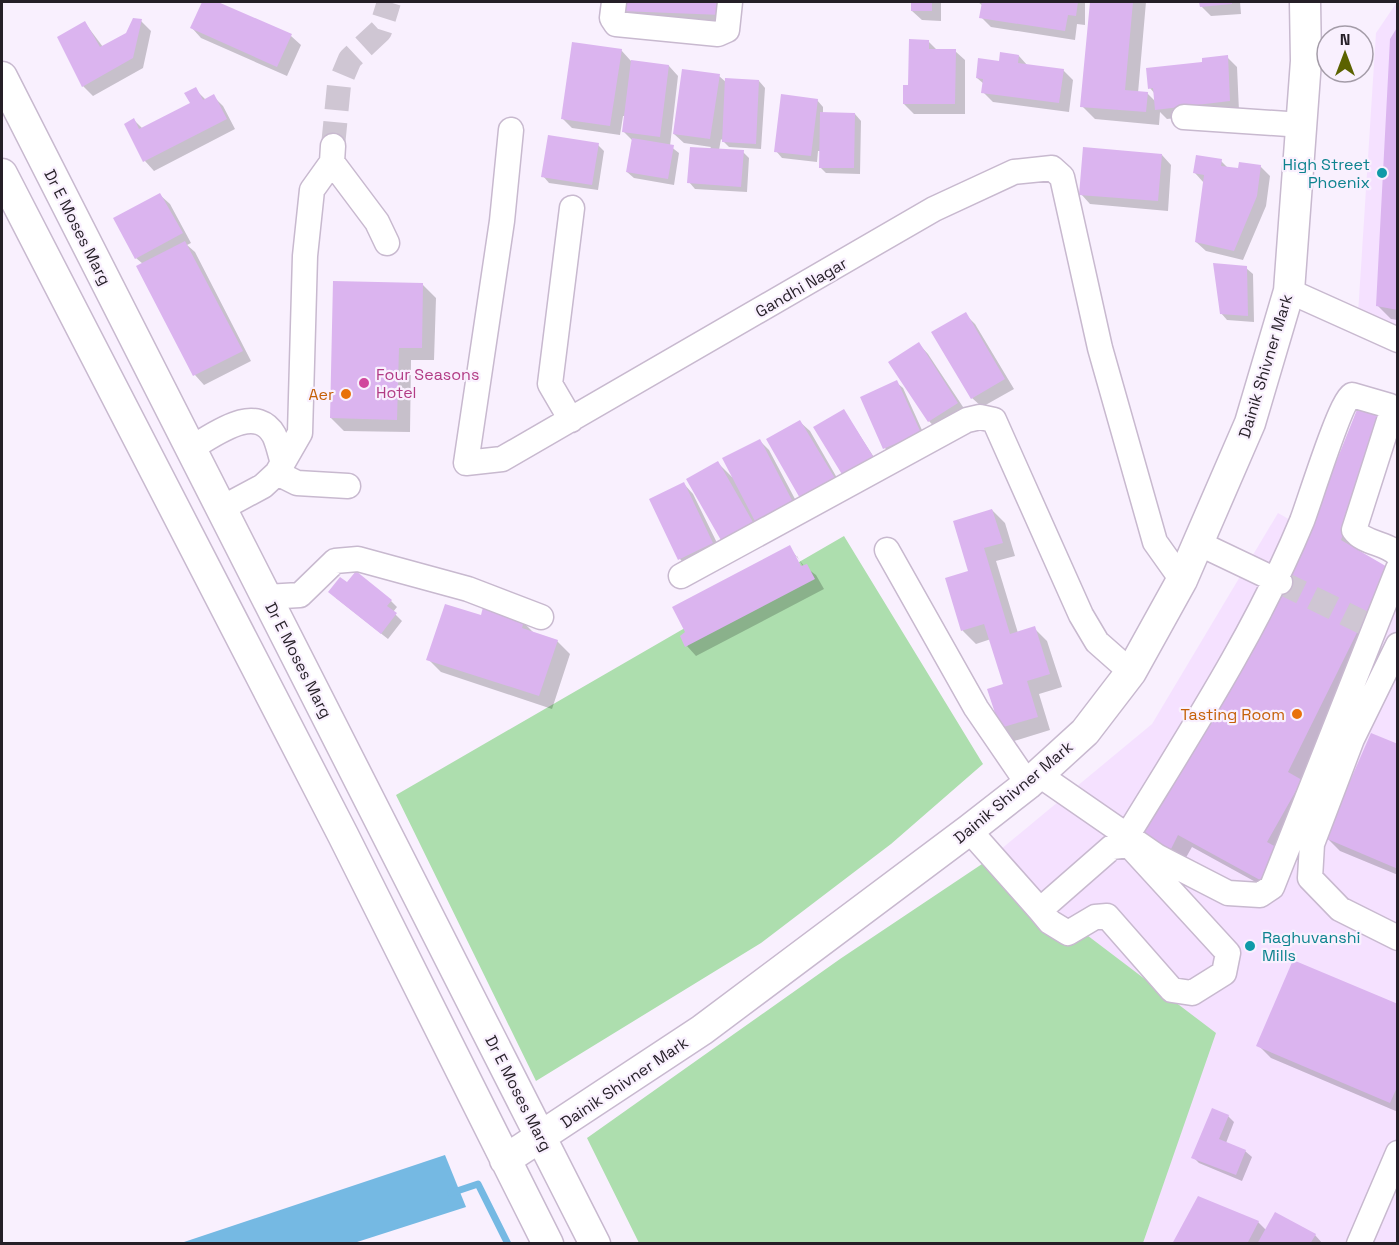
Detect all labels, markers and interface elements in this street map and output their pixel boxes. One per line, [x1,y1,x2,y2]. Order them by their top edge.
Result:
north arrow [1315,24,1375,84]
text: N [1340,29,1350,50]
place label: High Street Phoenix [1283,154,1370,193]
street label: Dr E Moses Marg [39,166,116,289]
marker: High Street Phoenix [1375,166,1389,180]
street label: Gandhi Nagar [751,253,851,322]
street label: Dainik Shivner Mark [1234,291,1297,441]
place label: Four Seasons Hotel [376,364,479,403]
marker: Four Seasons Hotel [357,376,371,390]
place label: Aer [308,384,334,405]
marker: Aer [339,387,353,401]
street label: Dr E Moses Marg [260,599,337,722]
place label: Tasting Room [1181,704,1285,725]
marker: Tasting Room [1290,707,1304,721]
street label: Dainik Shivner Mark [949,736,1078,848]
place label: Raghuvanshi Mills [1262,927,1360,966]
marker: Raghuvanshi Mills [1243,939,1257,953]
street label: Dr E Moses Marg [480,1032,557,1155]
street label: Dainik Shivner Mark [556,1032,692,1133]

